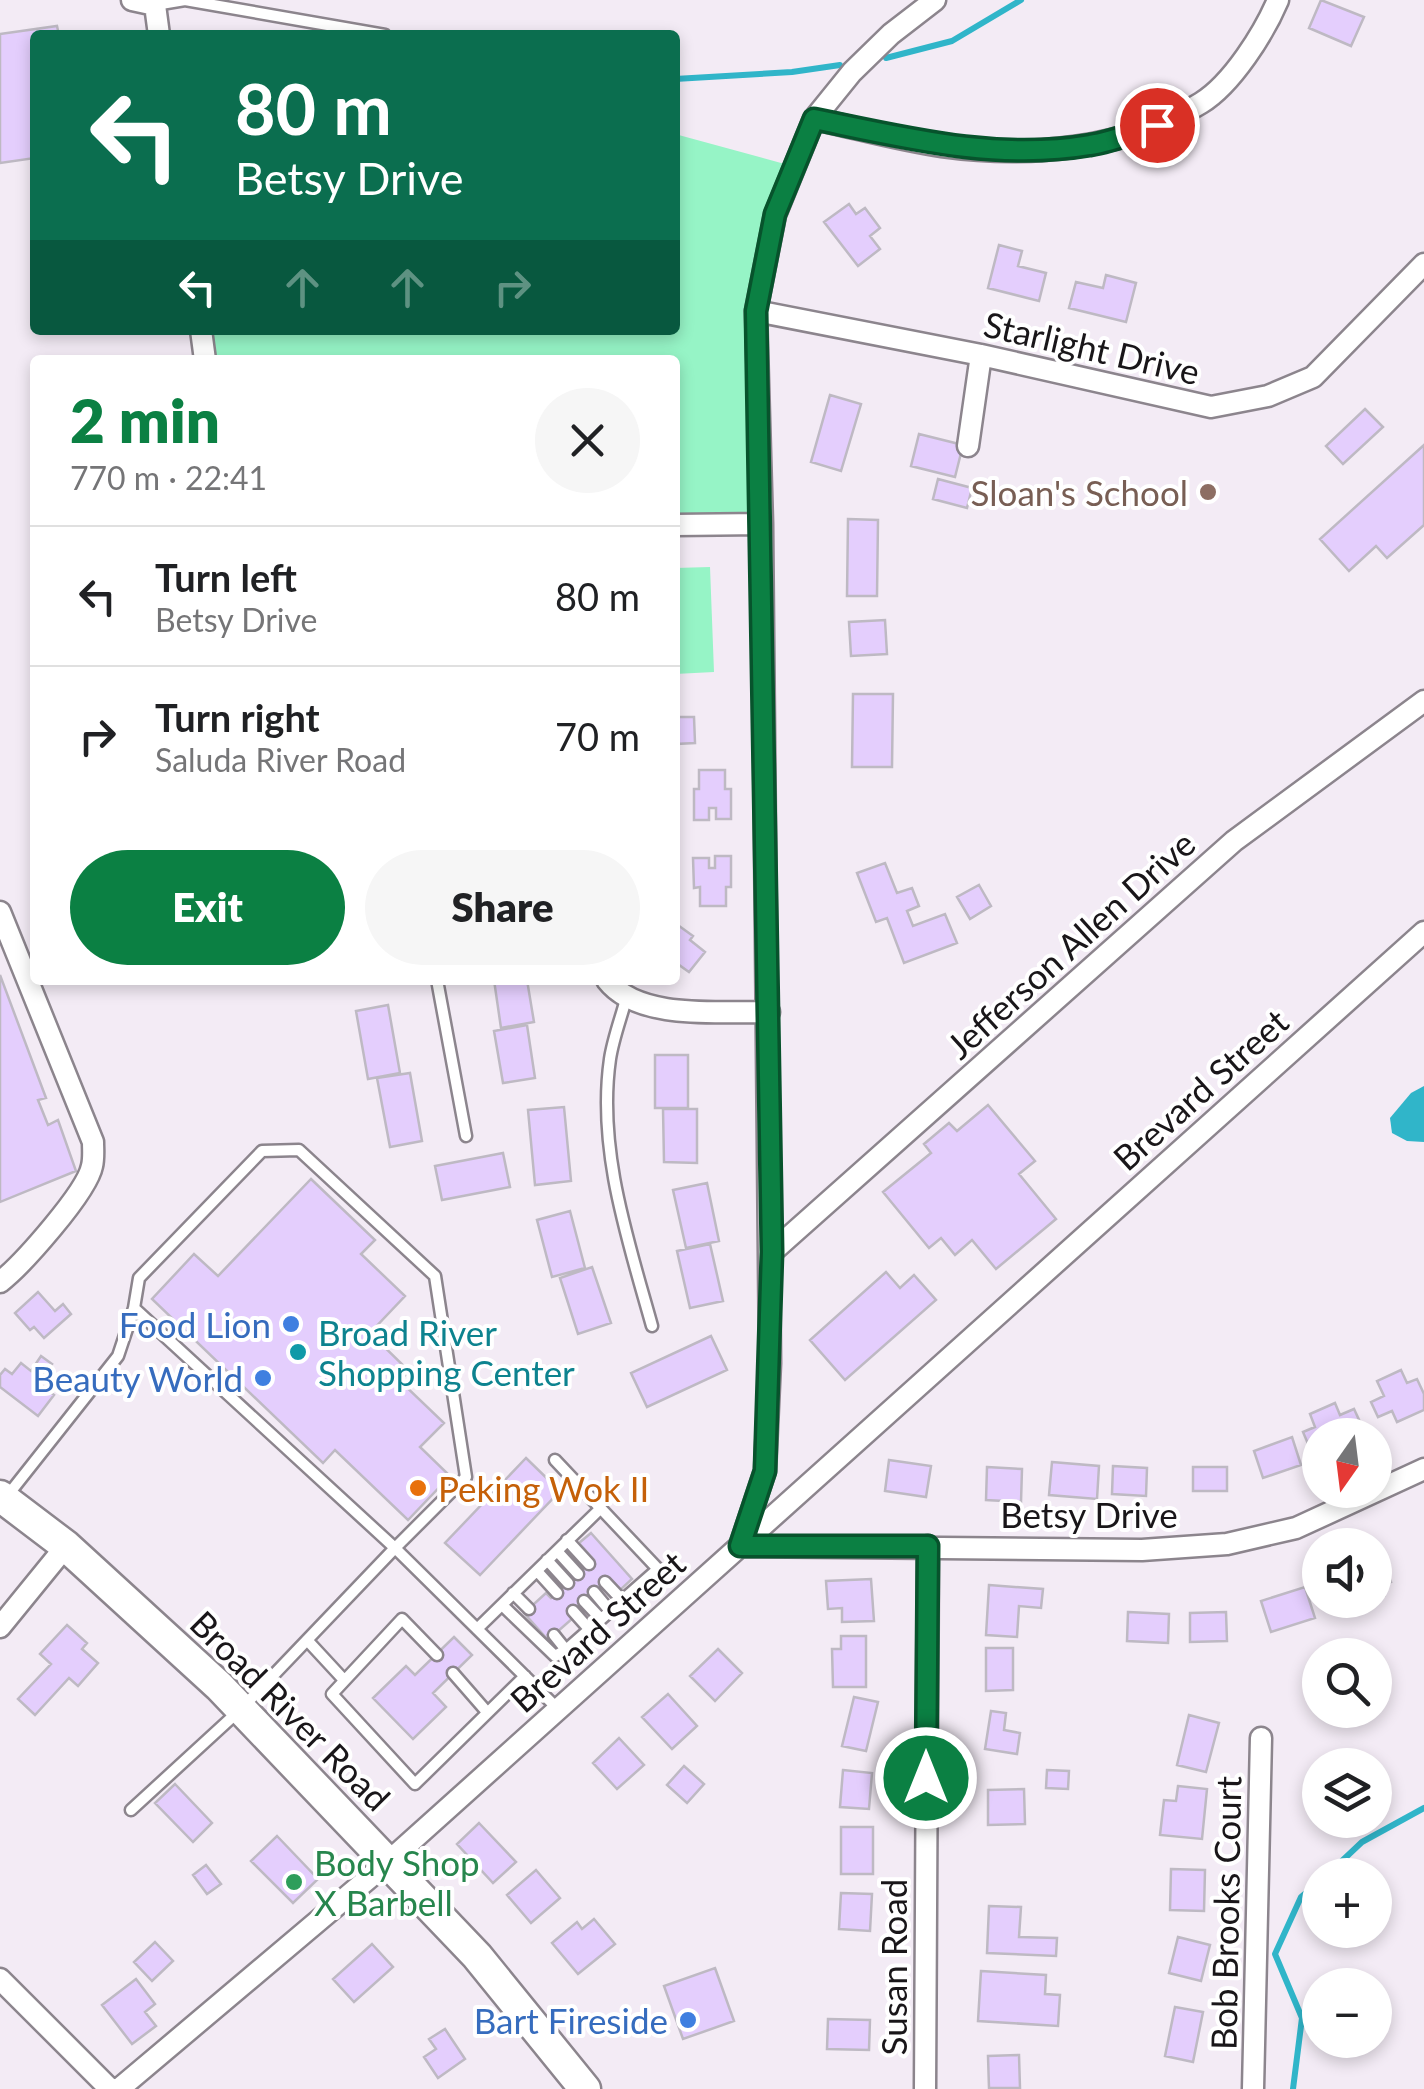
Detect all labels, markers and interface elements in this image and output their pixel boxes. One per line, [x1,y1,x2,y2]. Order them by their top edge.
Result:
text: 80 m [235,66,392,150]
icon: left [70,70,200,200]
pin [1115,83,1200,168]
icon: arrive [1130,98,1185,153]
text: Betsy Drive [235,151,463,205]
icon: left [170,260,225,315]
icon: ahead [275,260,330,315]
icon: ahead [380,260,435,315]
icon: right [485,260,540,315]
street label: Starlight Drive [980,302,1204,392]
text: 2 min [70,384,220,456]
button: close [535,388,640,493]
text: 770 m · 22:41 [70,458,267,497]
place label: Sloan's School [971,471,1188,513]
marker: Sloan's School [1197,481,1219,503]
text: Turn left [155,554,297,600]
icon: left [70,569,125,624]
text: 80 m [555,573,640,619]
text: Betsy Drive [155,600,317,639]
text: Turn right [155,694,320,740]
icon: right [70,709,125,764]
text: 70 m [555,713,640,759]
text: Saluda River Road [155,740,406,779]
street label: Jefferson Allen Drive [937,822,1203,1066]
button: Exit [70,850,345,965]
button: Share [365,850,640,965]
street label: Brevard Street [1104,999,1296,1178]
place label: Food Lion [119,1303,271,1345]
place label: Broad River Shopping Center [318,1311,575,1393]
marker: Food Lion [280,1313,302,1335]
marker: Broad River Shopping Center [287,1341,309,1363]
place label: Beauty World [32,1357,243,1399]
marker: Beauty World [252,1367,274,1389]
north arrow [1302,1418,1392,1508]
map controls [1302,1418,1392,2058]
place label: Peking Wok II [438,1467,649,1509]
marker: Peking Wok II [407,1477,429,1499]
street label: Betsy Drive [1000,1493,1178,1535]
button: sound [1302,1528,1392,1618]
street label: Brevard Street [501,1541,693,1720]
street label: Broad River Road [183,1602,399,1818]
button: search [1302,1638,1392,1728]
position arrow [874,1726,978,1830]
button: layers [1302,1748,1392,1838]
street label: Bob Brooks Court [1202,1775,1248,2050]
place label: Body Shop X Barbell [314,1841,480,1923]
button: + [1302,1858,1392,1948]
marker: Body Shop X Barbell [283,1871,305,1893]
street label: Susan Road [872,1879,914,2055]
button: − [1302,1968,1392,2058]
place label: Bart Fireside [474,1999,668,2041]
marker: Bart Fireside [677,2009,699,2031]

